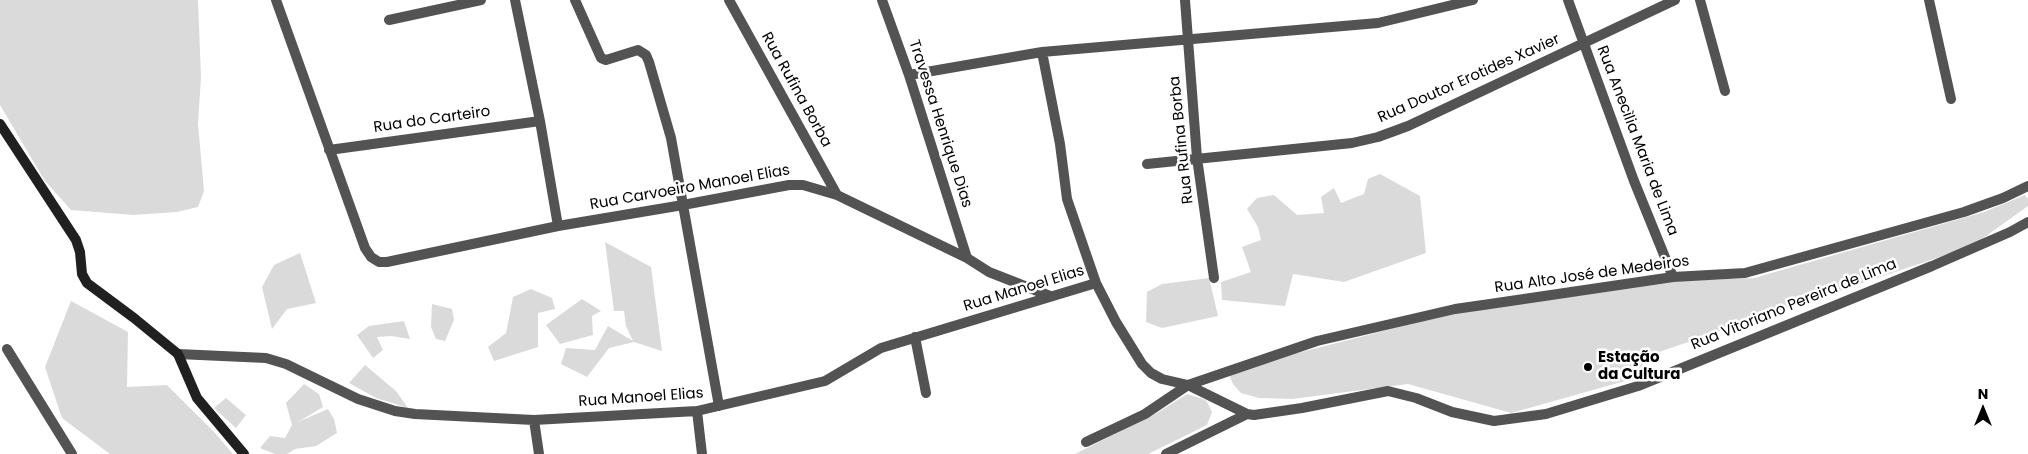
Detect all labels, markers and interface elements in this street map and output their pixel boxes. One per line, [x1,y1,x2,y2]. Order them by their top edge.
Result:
street label: Rua Rufina Borba [757,29,835,151]
street label: Rua Doutor Erotides Xavier [1375,31,1563,127]
street label: Travessa Henrique Dias [904,38,976,210]
street label: Rua Anecìlia Maria de Lima [1592,44,1682,238]
street label: Rua Rufina Borba [1166,75,1198,205]
street label: Rua do Carteiro [373,103,491,137]
street label: Rua Carvoeiro Manoel Elias [589,162,791,214]
street label: Rua Alto José de Medeiros [1494,252,1690,298]
street label: Rua Vitoriano Pereira de Lima [1689,255,1899,355]
street label: Rua Manoel Elias [962,262,1086,316]
place label: Estação da Cultura [1598,349,1680,384]
marker: Estação da Cultura [1582,361,1594,373]
north arrow [1958,384,2008,434]
text: N [1978,384,1988,404]
street label: Rua Manoel Elias [578,385,704,411]

